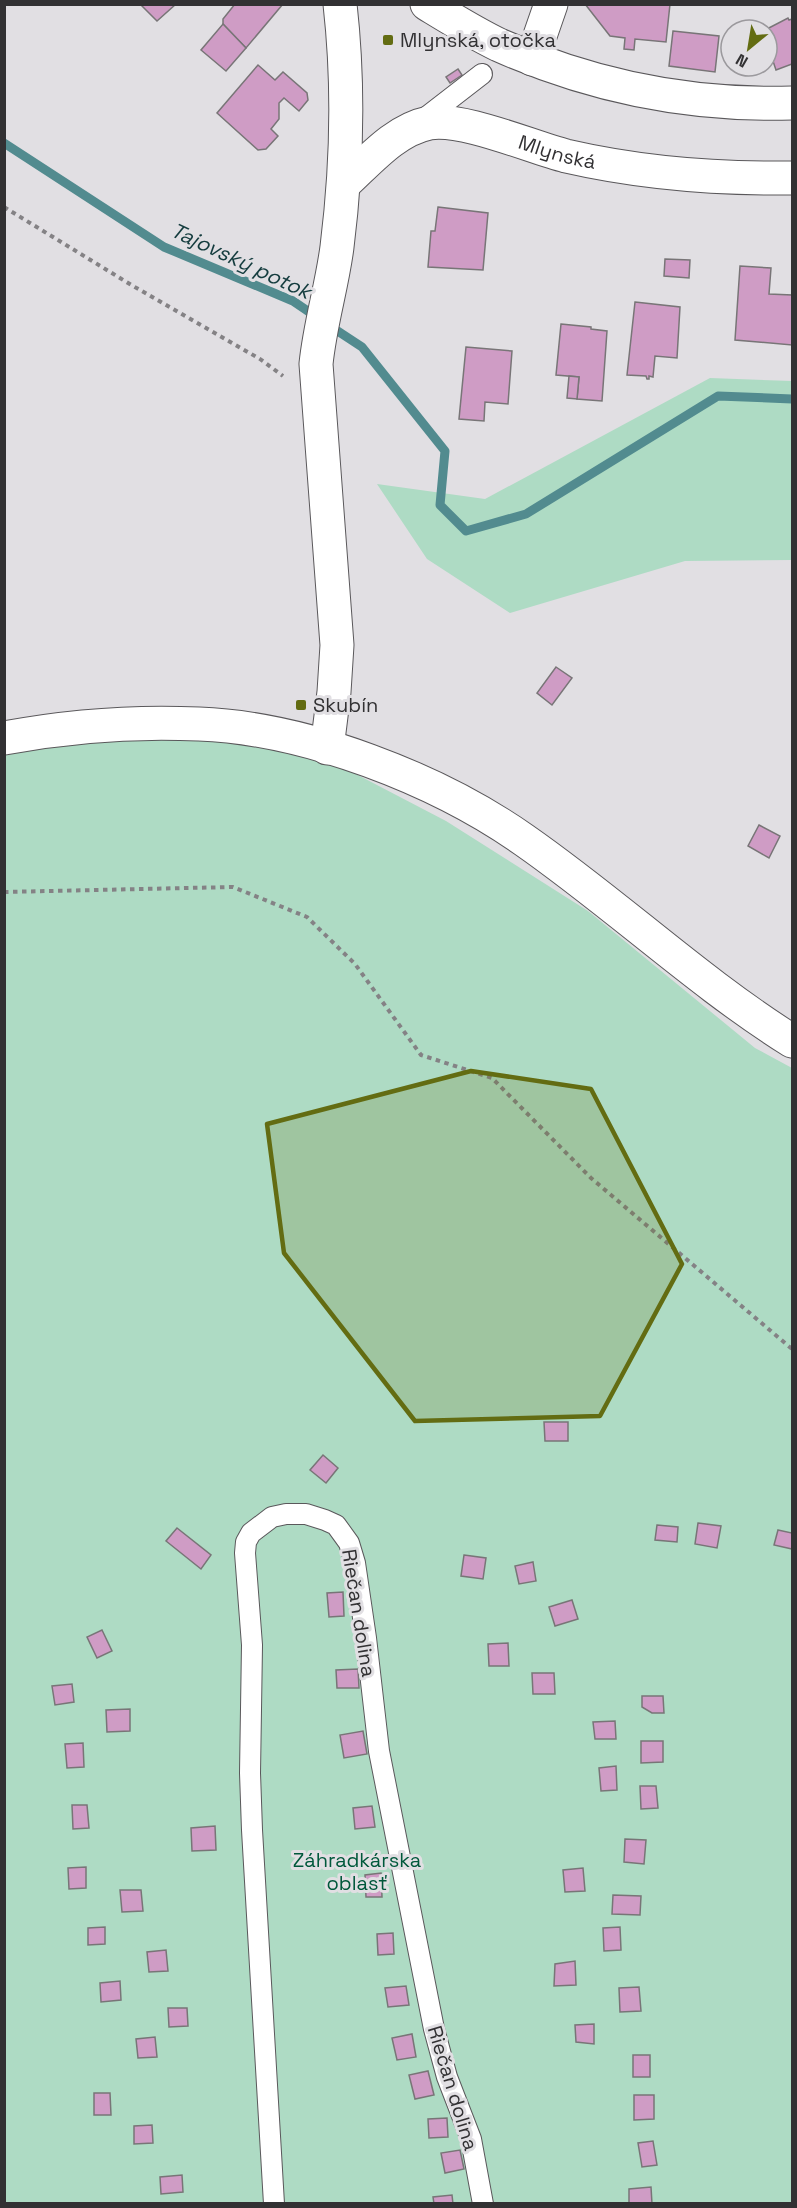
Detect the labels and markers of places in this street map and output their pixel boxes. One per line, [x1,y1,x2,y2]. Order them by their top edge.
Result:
place label: Mlynská, otočka [400,27,556,53]
marker: Mlynská, otočka [381,33,395,47]
place label: Skubín [313,692,378,718]
marker: Skubín [294,698,308,712]

